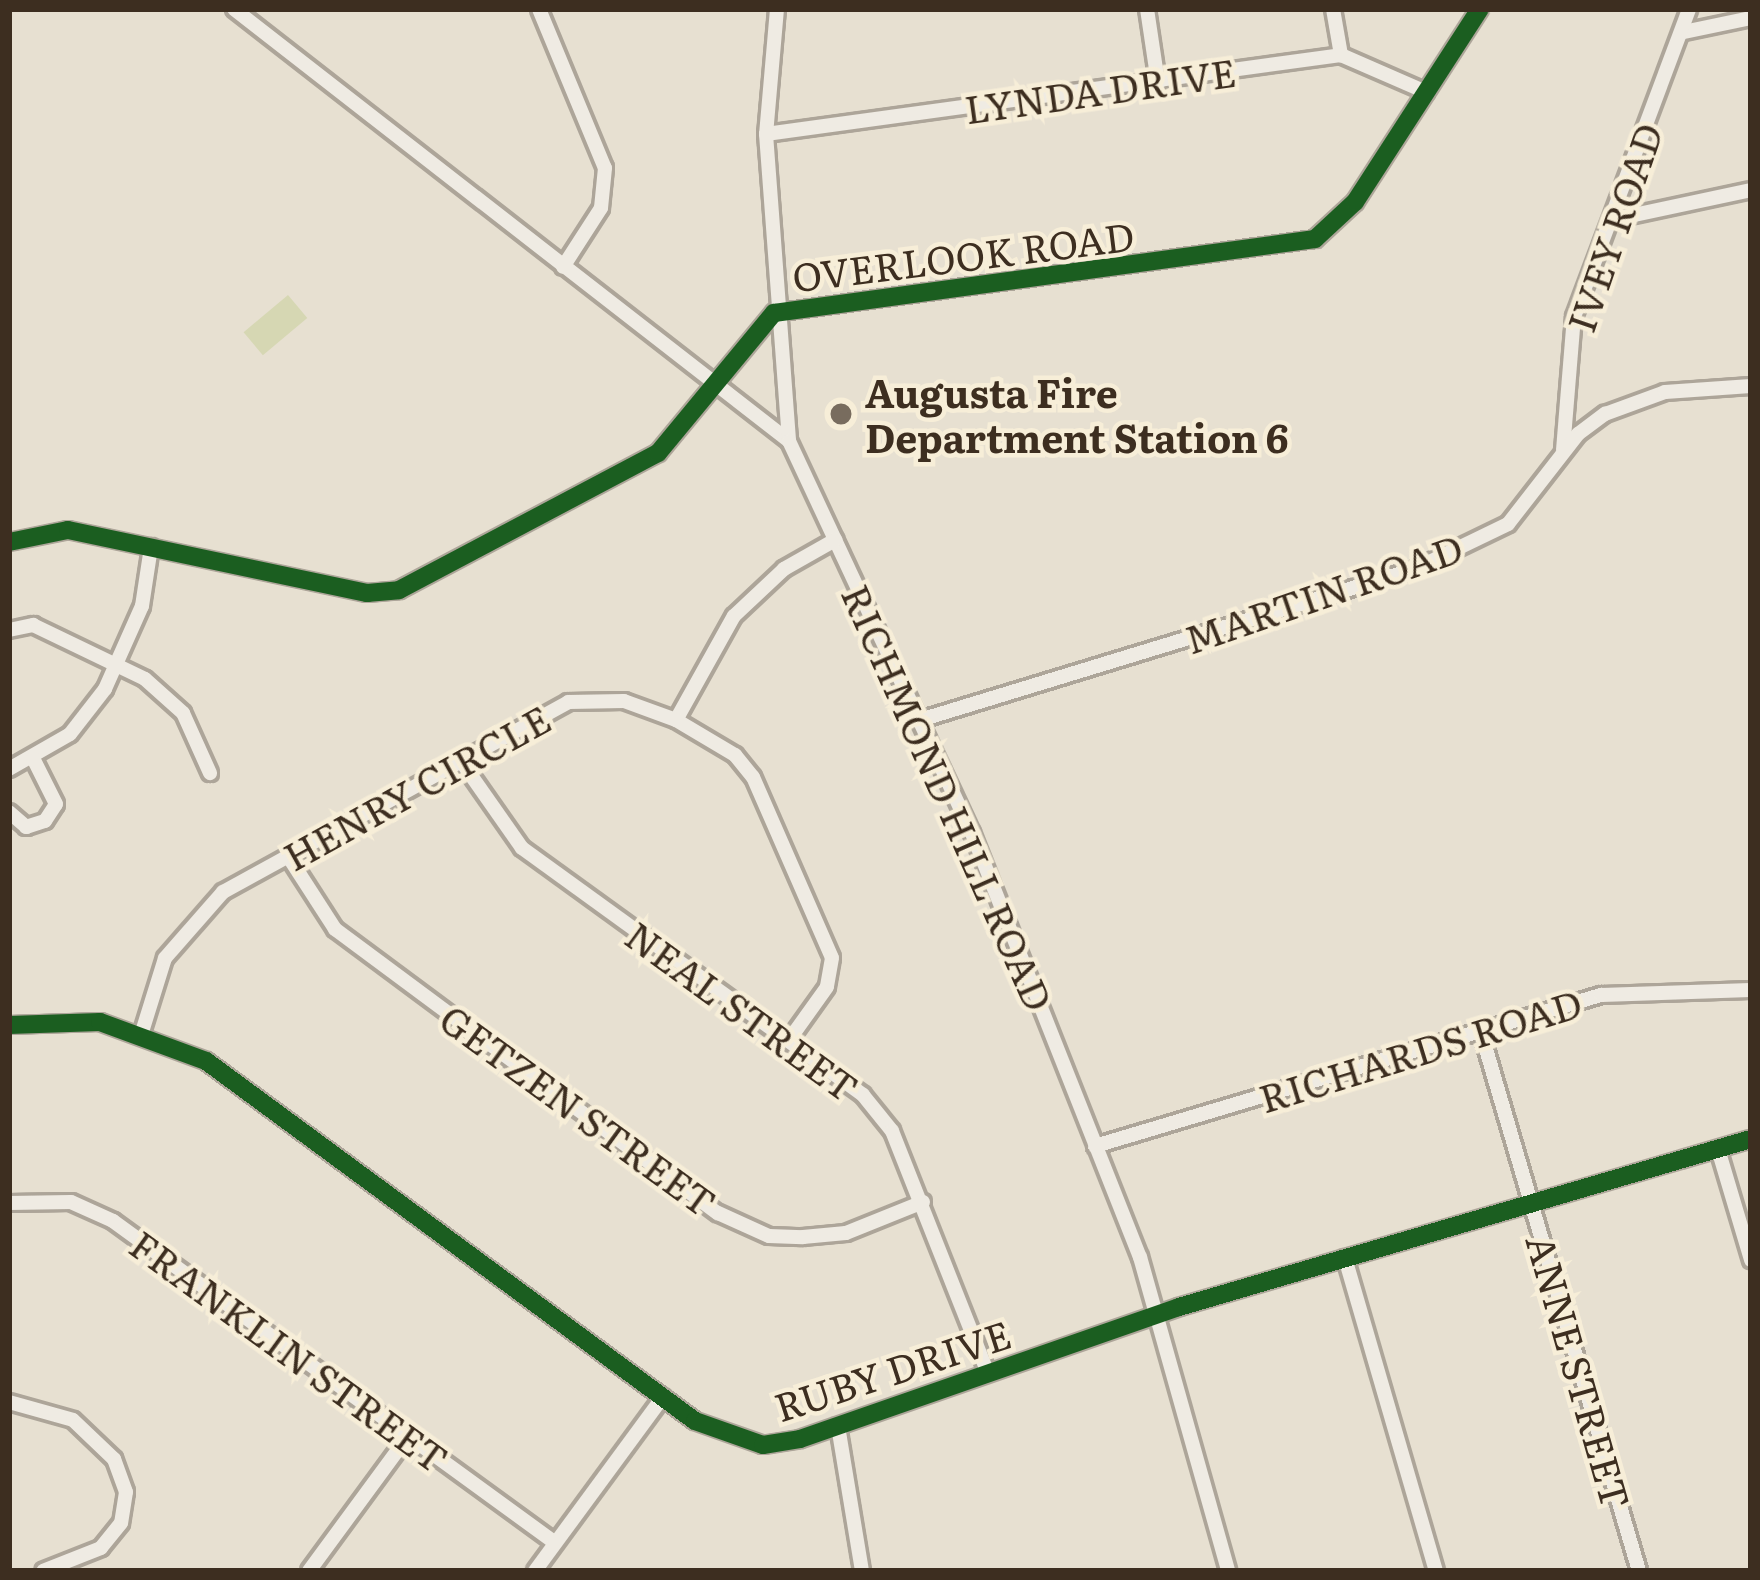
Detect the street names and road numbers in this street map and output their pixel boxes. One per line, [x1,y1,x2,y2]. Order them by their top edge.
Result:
street label: LYNDA DRIVE [962,47,1238,131]
street label: IVEY ROAD [1555,116,1671,338]
street label: OVERLOOK ROAD [789,211,1137,299]
street label: MARTIN ROAD [1178,522,1468,662]
street label: RICHMOND HILL ROAD [834,577,1064,1017]
street label: HENRY CIRCLE [275,693,557,879]
street label: NEAL STREET [618,910,868,1110]
street label: RICHARDS ROAD [1253,978,1587,1120]
street label: GETZEN STREET [432,993,726,1225]
street label: FRANKLIN STREET [122,1219,458,1481]
street label: ANNE STREET [1518,1228,1642,1514]
street label: RUBY DRIVE [768,1309,1016,1429]

